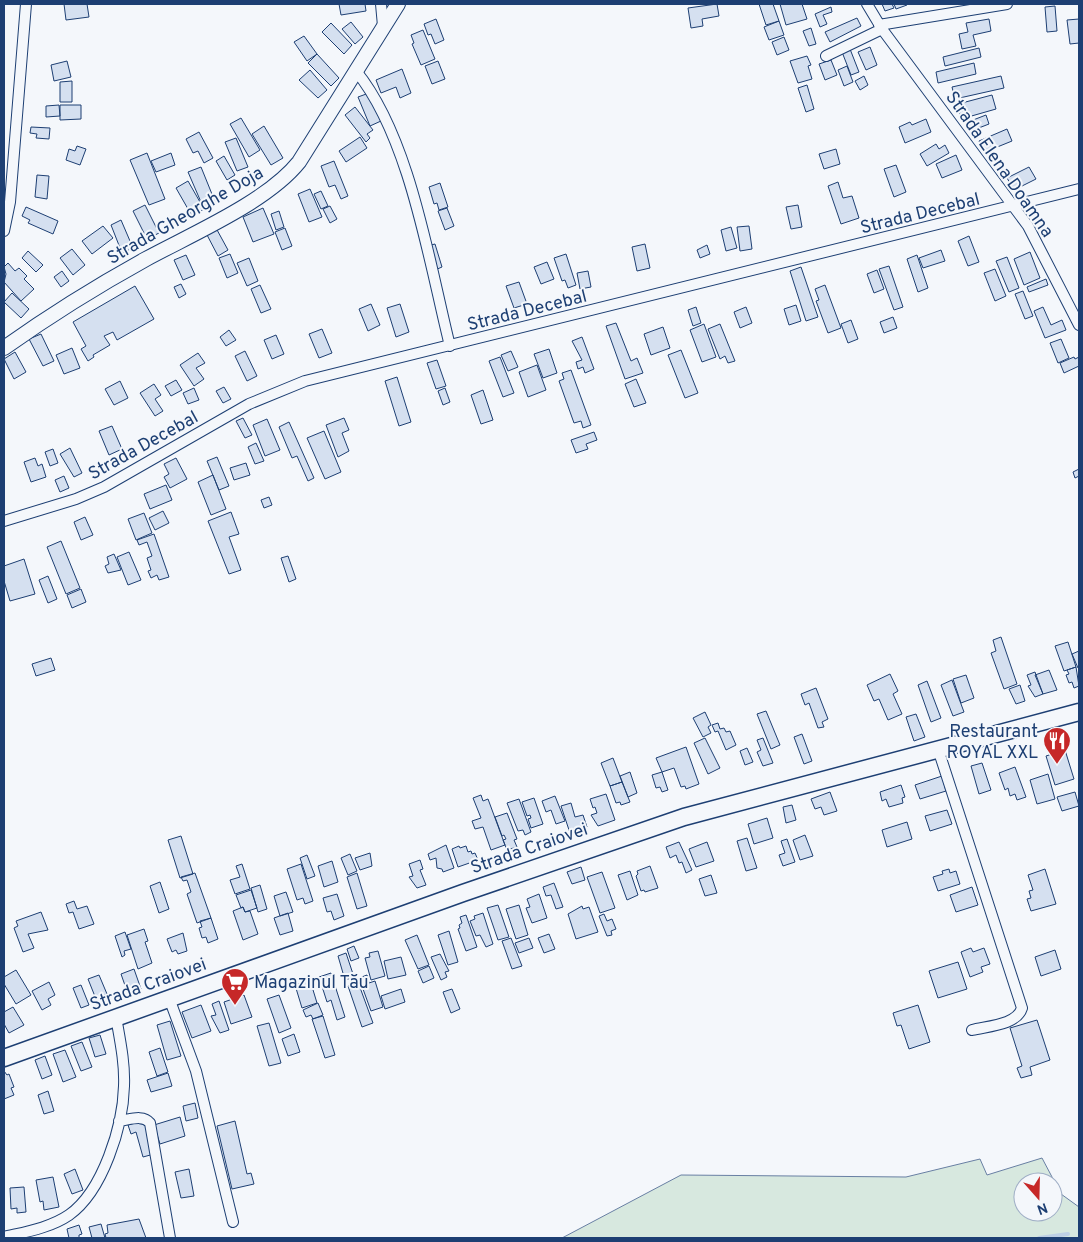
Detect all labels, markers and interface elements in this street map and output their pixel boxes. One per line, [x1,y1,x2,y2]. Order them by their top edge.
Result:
street label: Strada Elena Doamna [940,87,1058,242]
street label: Strada Gheorghe Doja [103,162,268,270]
street label: Strada Decebal [858,188,983,240]
street label: Strada Decebal [465,285,590,337]
street label: Strada Decebal [85,407,203,486]
place label: Restaurant ROYAL XXL [947,721,1038,765]
restaurant icon: Restaurant ROYAL XXL [1042,726,1072,765]
street label: Strada Craiovei [468,819,591,880]
street label: Strada Craiovei [87,954,210,1017]
supermarket icon: Magazinul Tău [220,967,250,1006]
place label: Magazinul Tău [254,972,369,995]
north arrow [1013,1172,1063,1222]
text: N [1034,1198,1050,1218]

